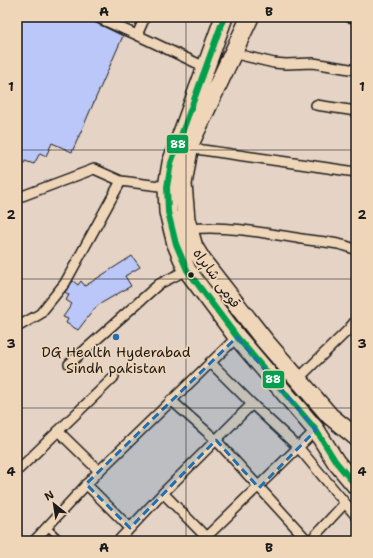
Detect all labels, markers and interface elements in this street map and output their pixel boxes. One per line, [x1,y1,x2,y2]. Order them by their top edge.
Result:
text: A [99,3,109,20]
text: B [265,3,273,20]
text: 1 [8,78,14,95]
text: 1 [359,78,365,95]
line badge: 88 [166,134,189,154]
text: 88 [170,137,186,152]
text: 2 [6,206,16,223]
text: 2 [357,206,367,223]
street label: قومی شاہراہ [188,244,245,313]
unlabelled marker [186,270,196,280]
marker: DG Health Hyderabad Sindh pakistan [111,332,121,342]
text: 3 [6,335,16,352]
text: 3 [357,335,367,352]
place label: DG Health Hyderabad Sindh pakistan [41,343,191,377]
line badge: 88 [262,370,285,389]
text: 88 [265,372,281,387]
text: 4 [6,463,16,480]
text: 4 [357,463,367,480]
north arrow [34,484,74,524]
text: N [42,487,57,504]
text: A [99,539,109,556]
text: B [265,539,273,556]

